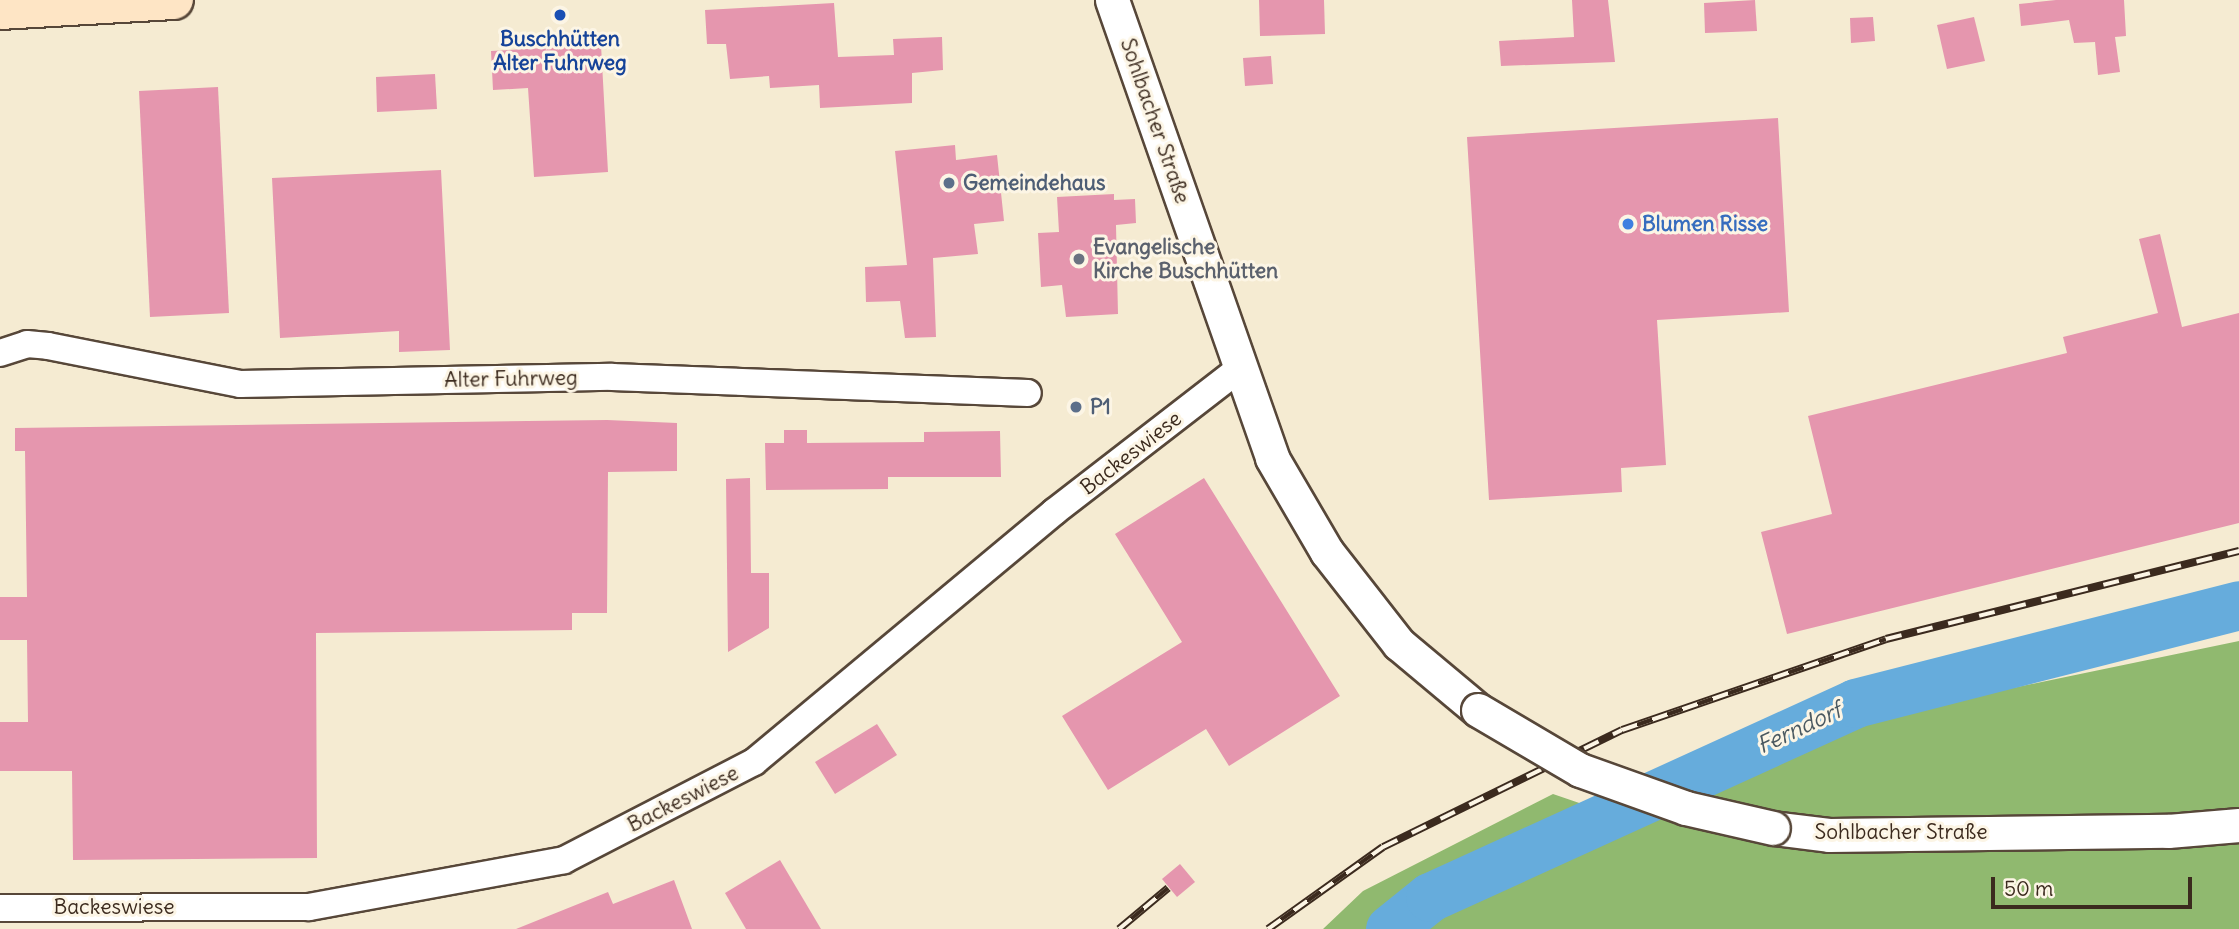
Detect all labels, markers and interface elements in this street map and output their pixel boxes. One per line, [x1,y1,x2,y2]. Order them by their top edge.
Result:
marker: Buschhütten Alter Fuhrweg [552,7,568,23]
place label: Buschhütten Alter Fuhrweg [493,26,627,76]
street label: Sohlbacher Straße [1115,35,1195,207]
place label: Gemeindehaus [963,170,1105,196]
marker: Gemeindehaus [941,175,957,191]
place label: Blumen Risse [1642,211,1768,237]
marker: Blumen Risse [1620,216,1636,232]
place label: Evangelische Kirche Buschhütten [1093,234,1278,284]
marker: Evangelische Kirche Buschhütten [1071,251,1087,267]
street label: Alter Fuhrweg [444,365,578,393]
place label: P1 [1090,394,1111,420]
marker: P1 [1068,399,1084,415]
street label: Backeswiese [1076,406,1186,500]
water label: Ferndorf [1752,696,1846,760]
street label: Backeswiese [623,760,743,838]
street label: Sohlbacher Straße [1815,819,1987,845]
scale bar [1994,862,2195,906]
text: 50 m [2004,875,2053,902]
street label: Backeswiese [53,894,175,920]

